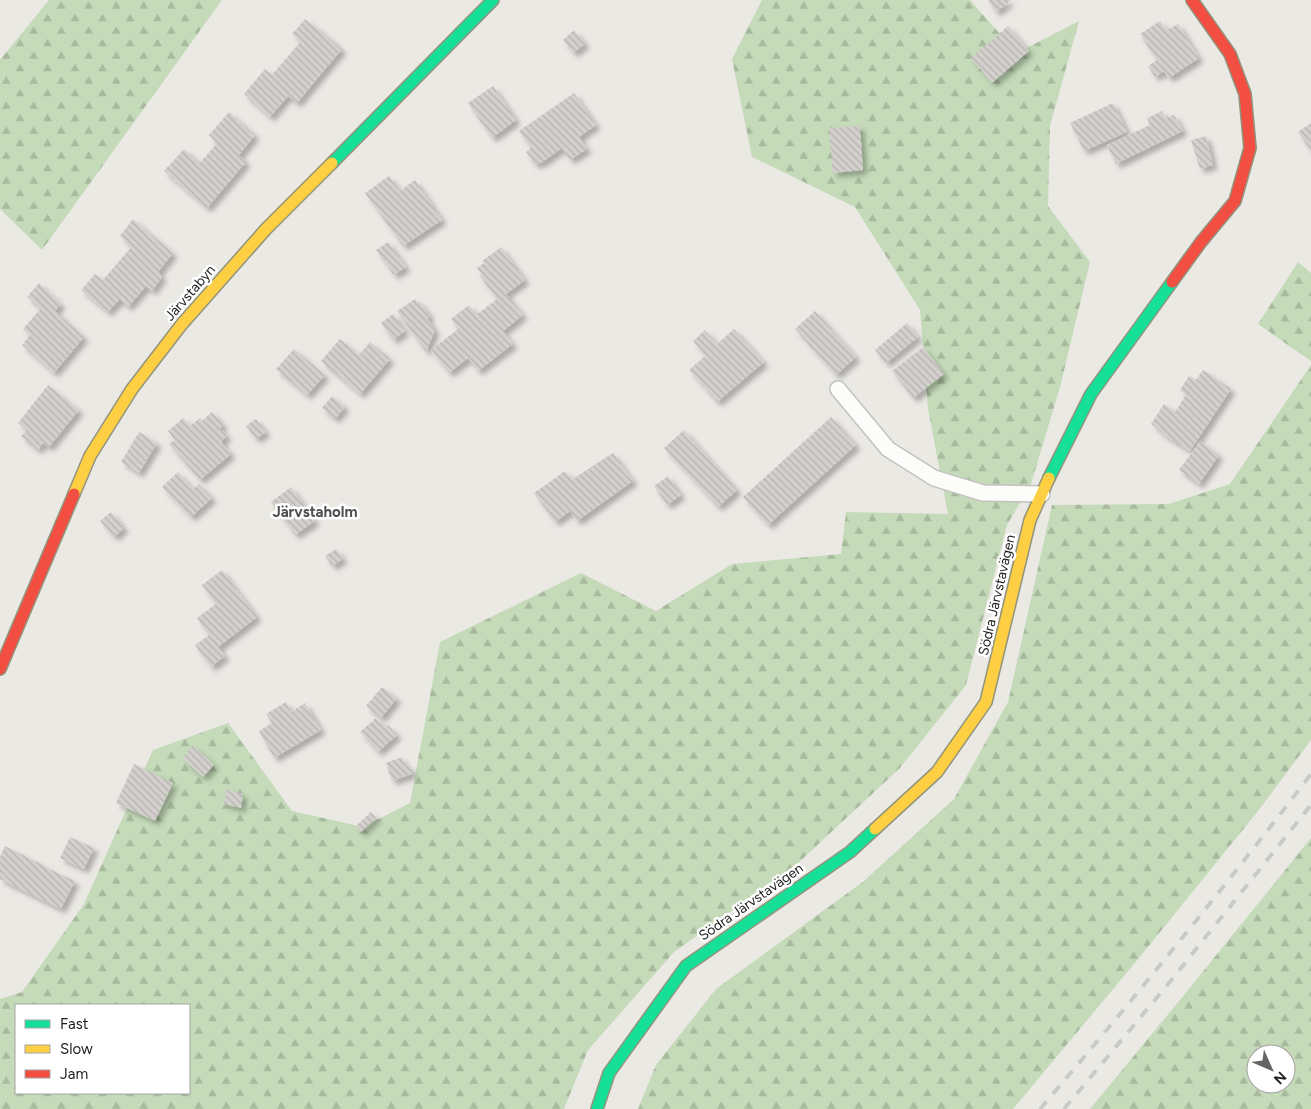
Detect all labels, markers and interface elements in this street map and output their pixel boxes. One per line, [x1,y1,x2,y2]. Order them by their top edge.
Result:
street label: Järvstabyn [161,261,219,324]
district label: Järvstaholm [272,503,358,521]
street label: Södra Järvstavägen [975,533,1019,657]
street label: Södra Järvstavägen [696,860,807,944]
legend [15,1004,190,1094]
text: Fast [60,1015,89,1033]
text: Slow [60,1040,93,1058]
north arrow [1246,1044,1296,1094]
text: Jam [60,1065,88,1083]
text: N [1270,1068,1290,1088]

